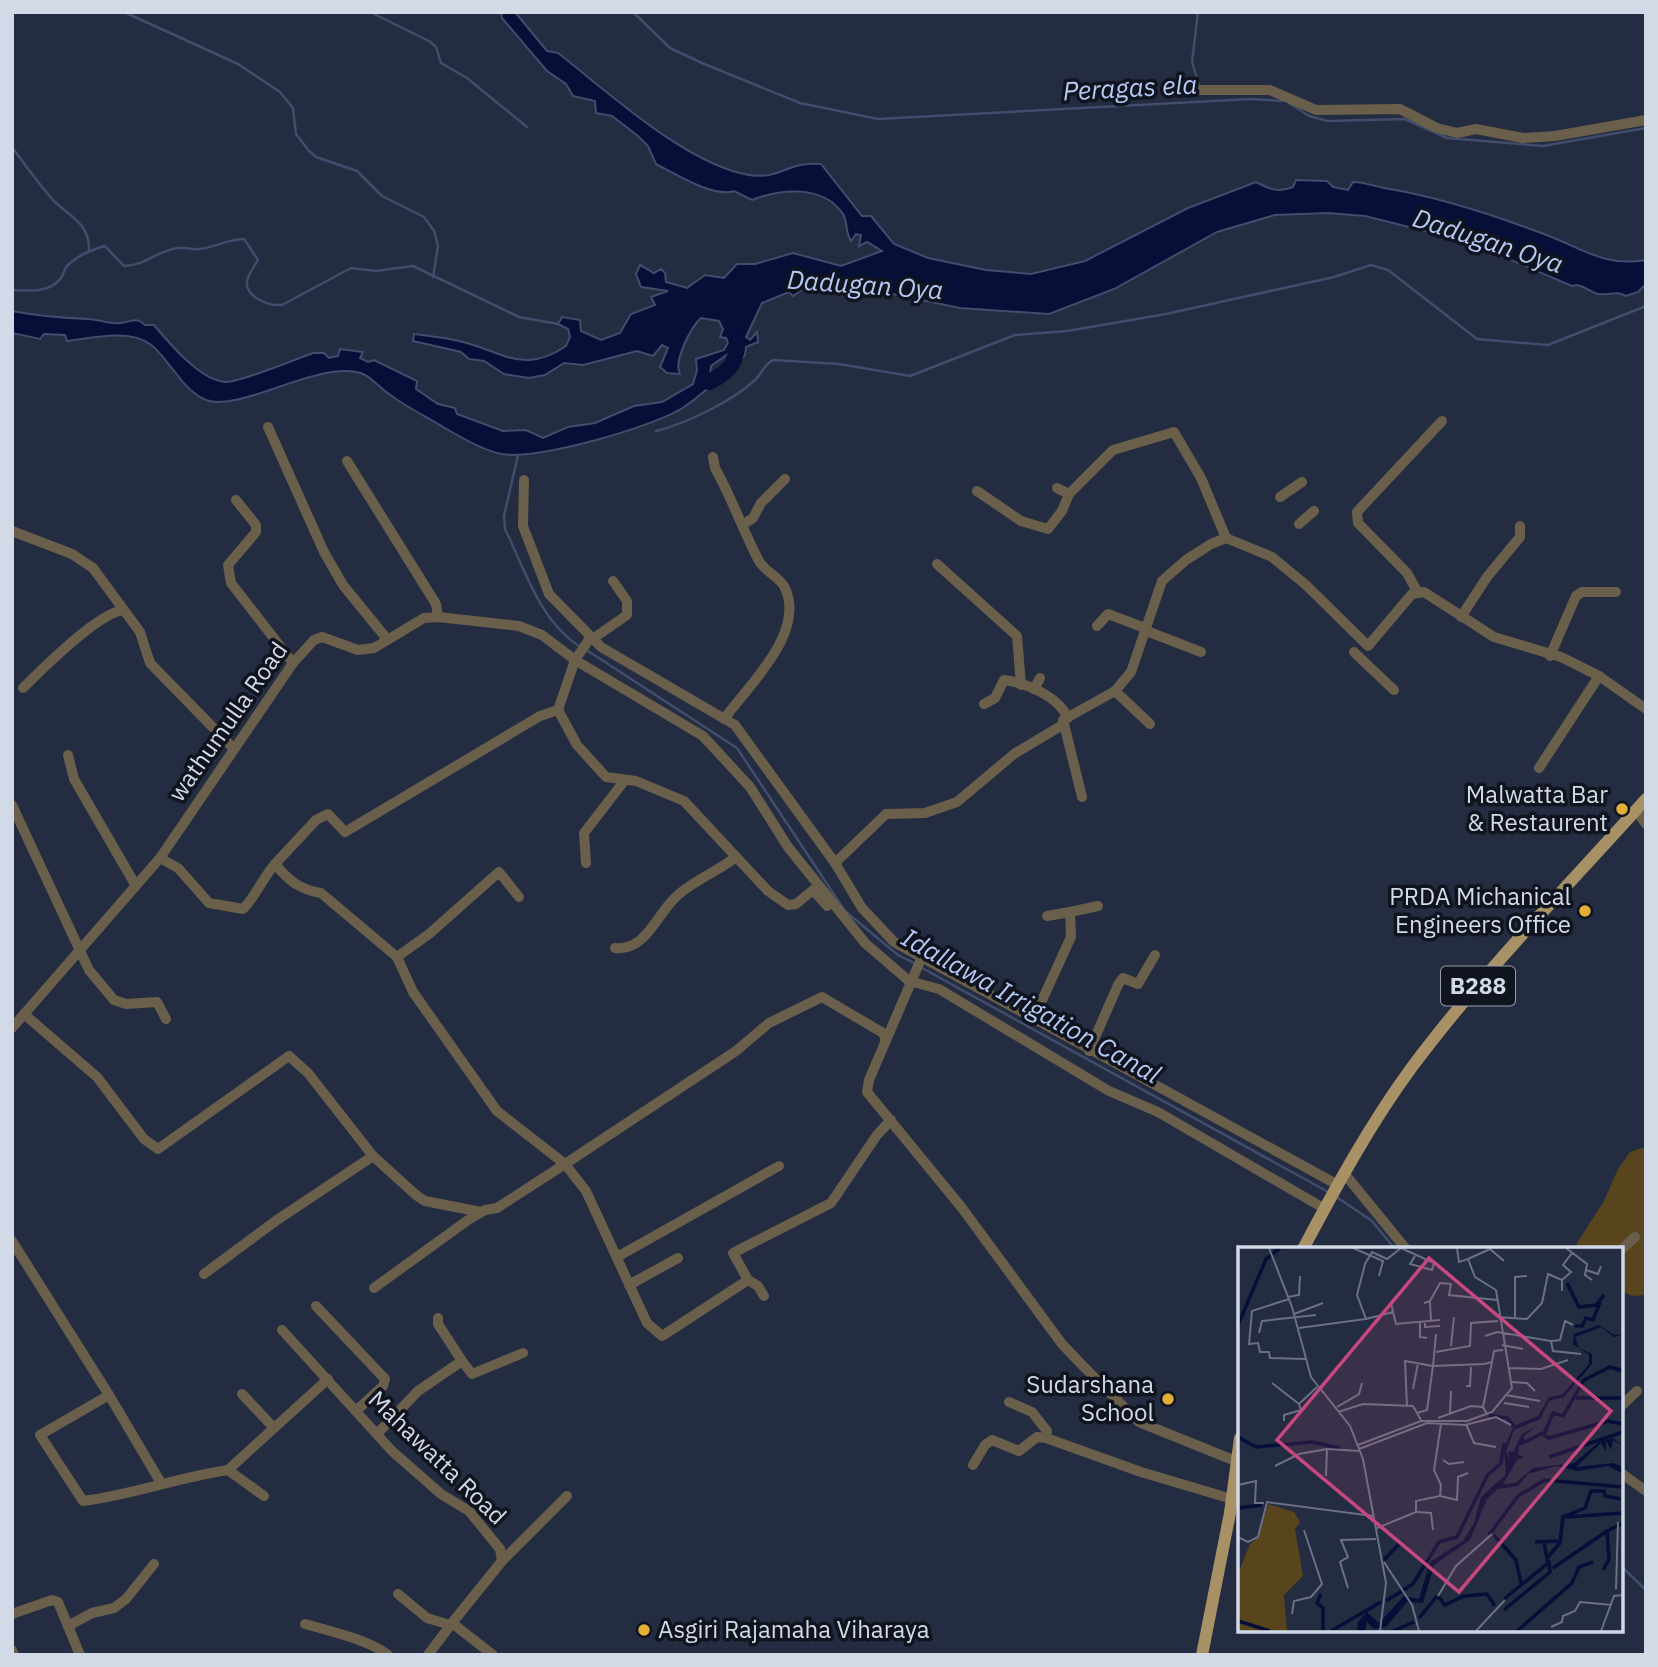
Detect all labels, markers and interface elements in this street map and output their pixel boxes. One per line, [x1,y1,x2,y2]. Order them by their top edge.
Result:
water label: Peragas ela [1062,67,1198,108]
water label: Dadugan Oya [1409,200,1568,280]
water label: Dadugan Oya [786,262,944,306]
street label: wathumulla Road [160,635,294,808]
place label: Malwatta Bar & Restaurent [1466,778,1608,838]
marker: Malwatta Bar & Restaurent [1614,801,1630,817]
place label: PRDA Michanical Engineers Office [1389,880,1571,940]
marker: PRDA Michanical Engineers Office [1577,903,1593,919]
water label: Idallawa Irrigation Canal [896,920,1167,1091]
road number: B288 [1441,967,1515,1006]
inset map [1238,1247,1623,1632]
place label: Sudarshana School [1026,1368,1154,1428]
street label: Mahawatta Road [362,1383,514,1531]
marker: Sudarshana School [1160,1391,1176,1407]
place label: Asgiri Rajamaha Viharaya [658,1613,930,1645]
marker: Asgiri Rajamaha Viharaya [636,1622,652,1638]

